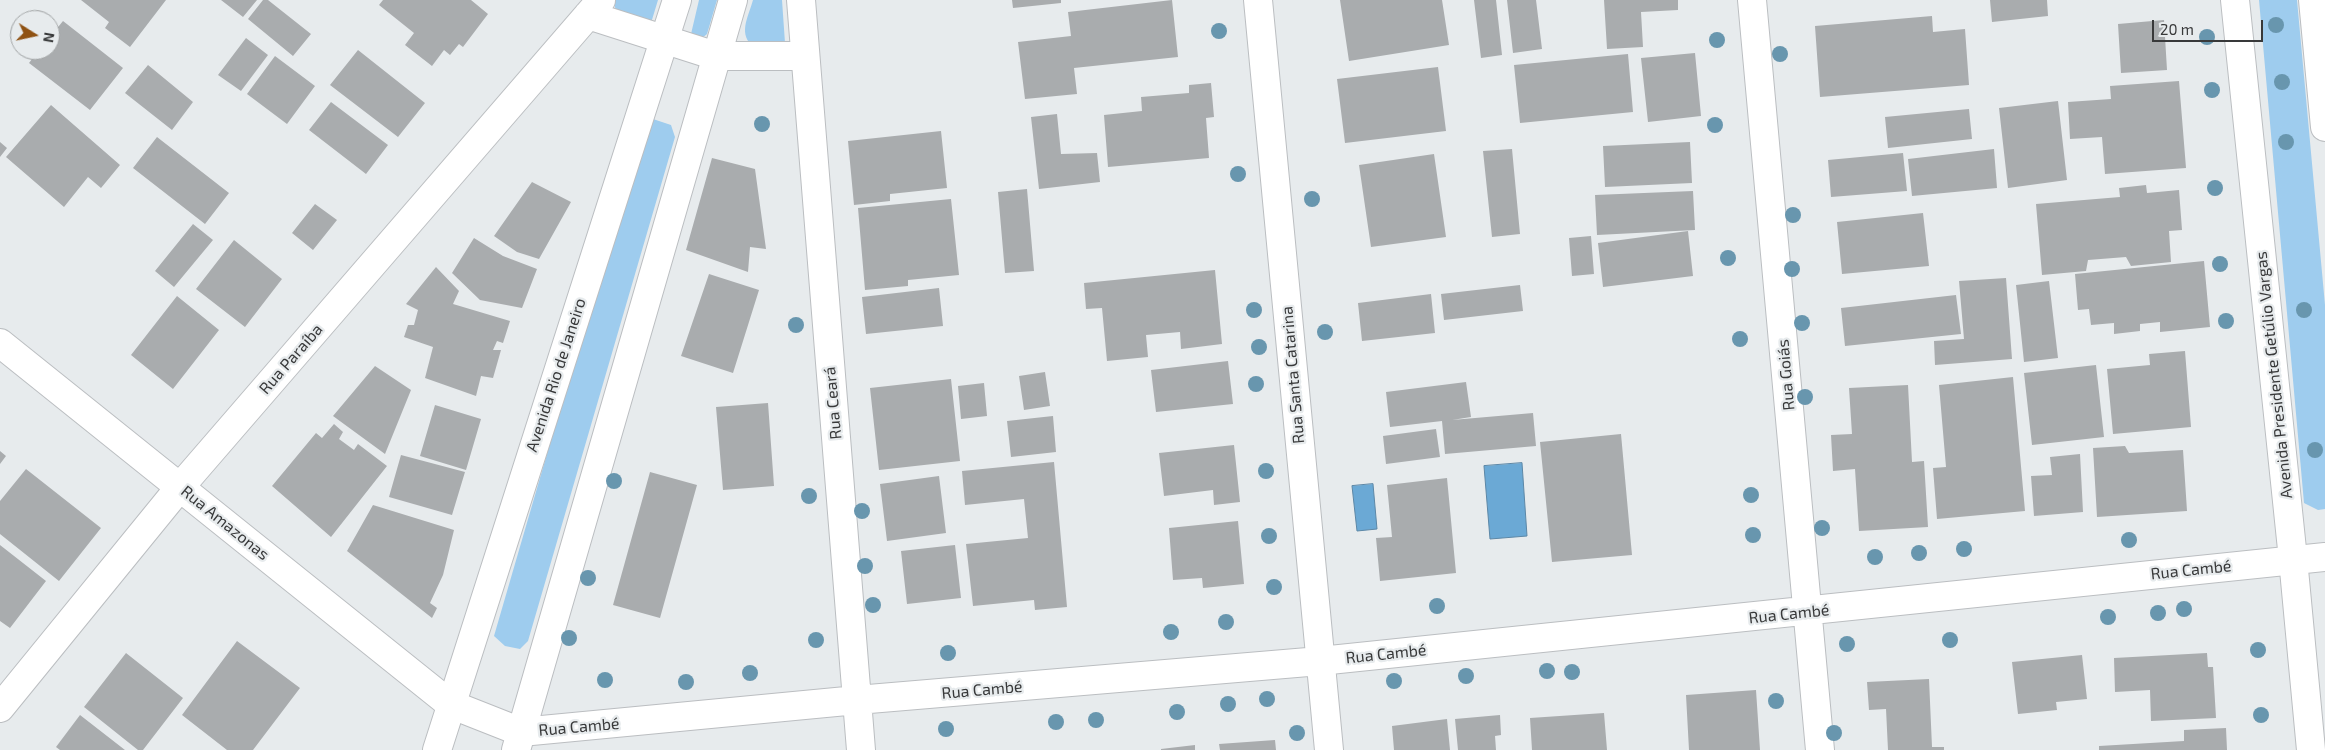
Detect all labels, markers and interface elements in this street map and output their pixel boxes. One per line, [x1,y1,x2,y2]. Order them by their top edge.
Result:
north arrow [10,10,60,60]
scale bar [2155,10,2266,42]
text: 20 m [2160,20,2194,38]
text: N [40,31,59,44]
street label: Avenida Presidente Getúlio Vargas [2251,250,2297,500]
street label: Avenida Rio de Janeiro [522,296,590,454]
street label: Rua Santa Catarina [1277,305,1309,445]
street label: Rua Paraíba [255,320,327,398]
street label: Rua Goiás [1773,339,1799,411]
street label: Rua Ceará [820,366,846,440]
street label: Rua Amazonas [177,482,273,564]
street label: Rua Cambé [2150,556,2232,584]
street label: Rua Cambé [1748,600,1830,628]
street label: Rua Cambé [1345,640,1427,668]
street label: Rua Cambé [941,677,1023,703]
street label: Rua Cambé [538,714,620,740]

